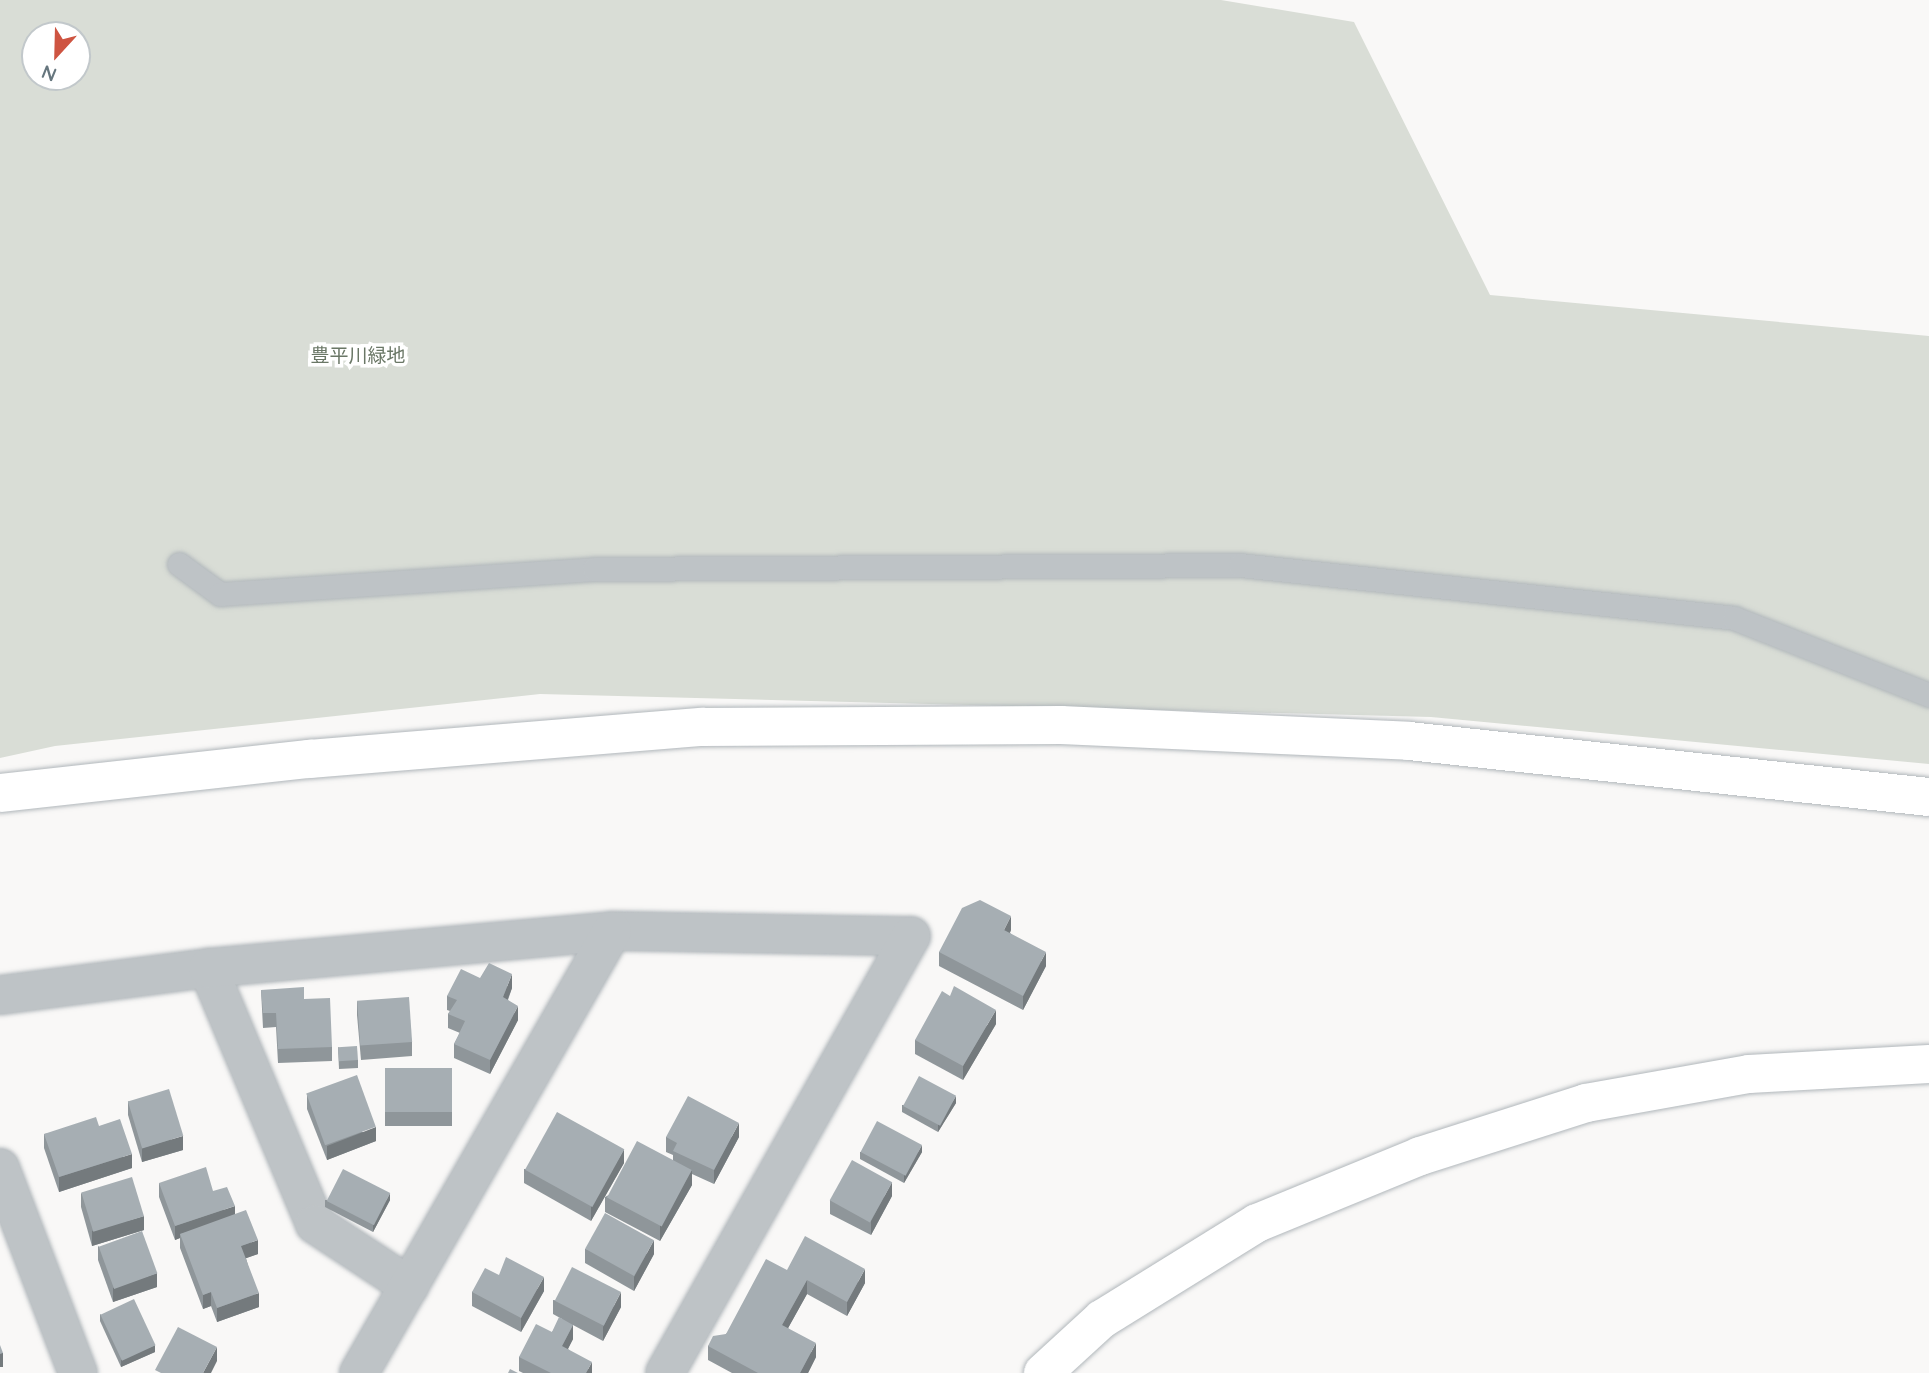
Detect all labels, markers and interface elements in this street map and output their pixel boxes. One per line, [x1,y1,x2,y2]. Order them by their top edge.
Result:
north arrow [21,21,91,91]
text: N [38,60,60,87]
park label: 豊平川緑地 [311,345,405,367]

